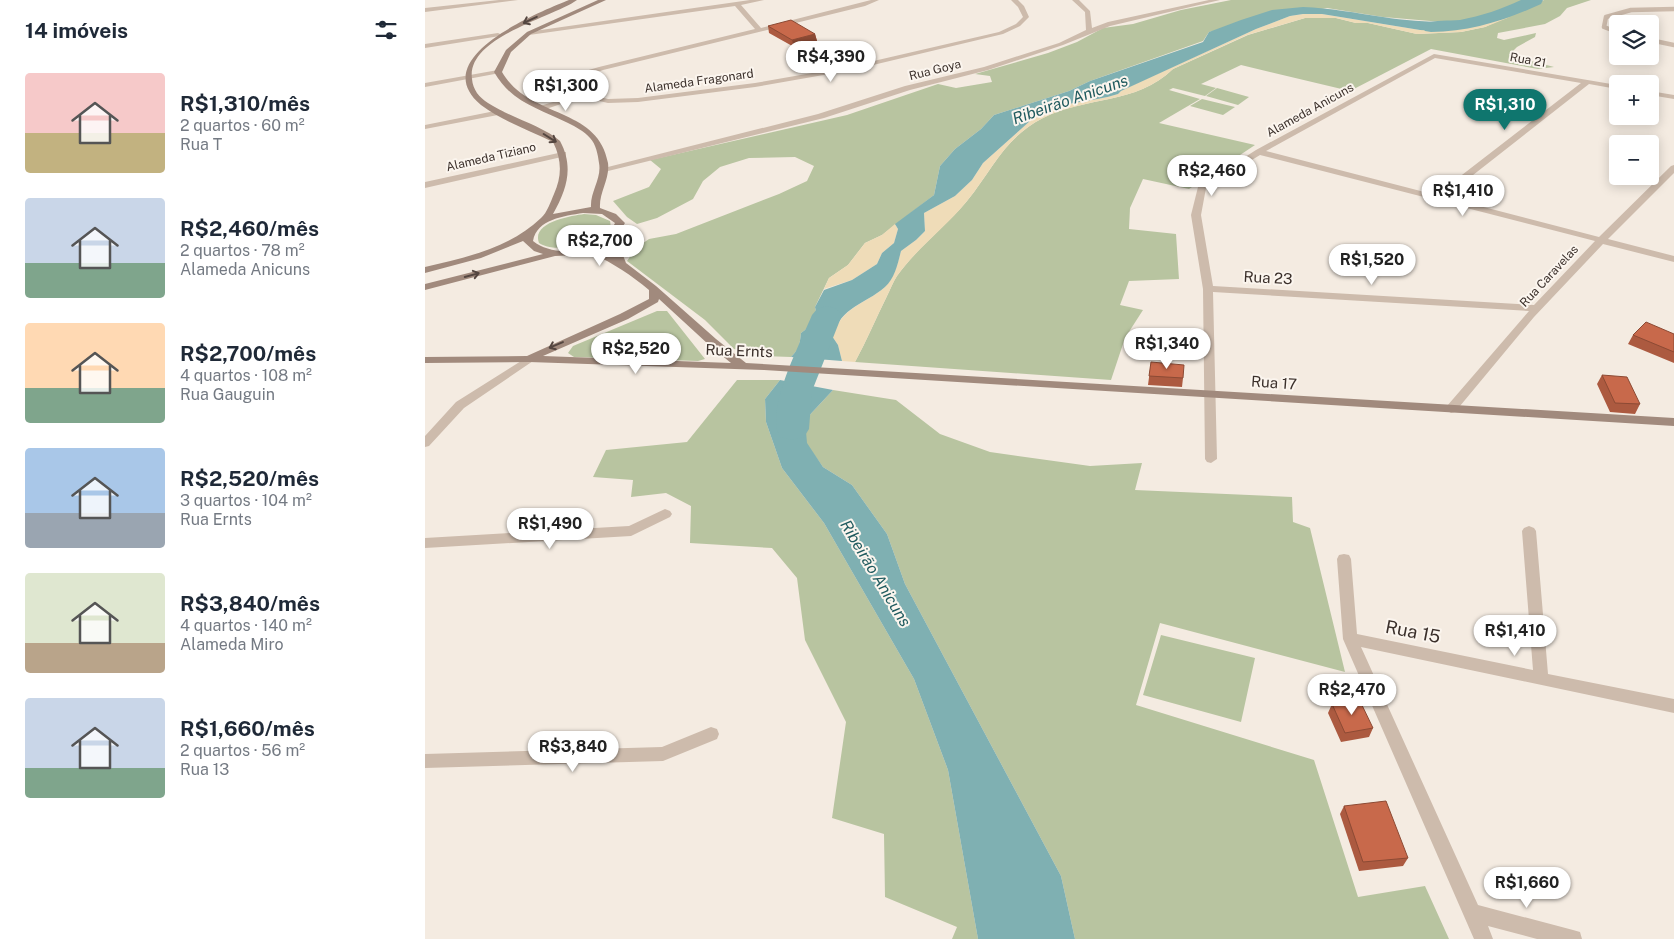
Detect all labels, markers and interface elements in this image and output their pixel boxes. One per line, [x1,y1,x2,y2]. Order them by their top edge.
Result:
one-way arrow [523,15,538,25]
map controls [1609,15,1659,185]
button: layers [1609,15,1659,65]
icon: filters [372,16,400,44]
text: 14 imóveis [25,18,128,43]
pin: R$4,390 [785,41,877,83]
text: R$4,390 [797,47,865,66]
street label: Rua 21 [1509,50,1547,70]
street label: Rua Goya [908,57,962,83]
street label: Alameda Fragonard [643,66,755,96]
pin: R$1,300 [520,70,612,112]
water label: Ribeirão Anicuns [1010,71,1131,128]
button: + [1609,75,1659,125]
text: R$1,300 [534,76,598,95]
street label: Alameda Anicuns [1264,80,1356,140]
pin: R$1,310 [1459,88,1551,131]
text: R$1,310/mês [180,91,310,116]
icon: home [65,93,125,153]
text: R$1,310 [1474,95,1536,114]
text: 2 quartos · 60 m² [180,116,305,135]
one-way arrow [542,133,556,143]
text: Rua T [180,135,222,154]
button: − [1609,135,1659,185]
street label: Alameda Tiziano [445,140,538,174]
pin: R$2,460 [1166,154,1258,197]
text: R$2,460 [1178,161,1246,180]
pin: R$1,410 [1417,174,1509,217]
text: R$1,410 [1433,181,1493,200]
text: R$2,460/mês [180,216,319,241]
icon: home [65,218,125,278]
pin: R$2,700 [554,224,646,267]
text: R$2,700 [567,231,633,250]
text: 2 quartos · 78 m² [180,241,305,260]
street label: Rua Caravelas [1517,242,1581,310]
pin: R$1,520 [1326,244,1418,286]
text: R$1,520 [1340,250,1404,269]
text: Alameda Anicuns [180,260,310,279]
street label: Rua 23 [1243,268,1293,287]
one-way arrow [464,270,480,279]
pin: R$1,340 [1121,328,1213,370]
pin: R$2,520 [590,332,682,375]
text: R$1,340 [1135,334,1199,353]
text: R$2,520 [602,339,670,358]
text: R$2,700/mês [180,341,316,366]
one-way arrow [549,341,564,350]
street label: Rua Ernts [705,341,773,360]
icon: home [65,343,125,403]
text: 4 quartos · 108 m² [180,366,312,385]
street label: Rua 17 [1251,372,1297,393]
text: Rua Gauguin [180,385,275,404]
text: R$2,520/mês [180,466,319,491]
icon: home [65,468,125,528]
text: 3 quartos · 104 m² [180,491,312,510]
pin: R$1,490 [504,508,596,550]
text: Rua Ernts [180,510,252,529]
text: R$1,490 [518,514,582,533]
water label: Ribeirão Anicuns [836,516,915,630]
text: R$3,840/mês [180,591,320,616]
icon: home [65,593,125,653]
pin: R$1,410 [1469,614,1561,657]
text: 4 quartos · 140 m² [180,616,312,635]
street label: Rua 15 [1384,616,1442,647]
text: R$1,410 [1485,621,1545,640]
text: Alameda Miro [180,635,284,654]
pin: R$2,470 [1306,674,1398,716]
text: R$2,470 [1318,680,1386,699]
text: R$1,660/mês [180,716,315,741]
icon: home [65,718,125,778]
pin: R$3,840 [527,730,619,773]
text: R$3,840 [539,737,607,756]
text: 2 quartos · 56 m² [180,741,305,760]
text: Rua 13 [180,760,229,779]
pin: R$1,660 [1481,866,1573,909]
text: R$1,660 [1495,873,1559,892]

